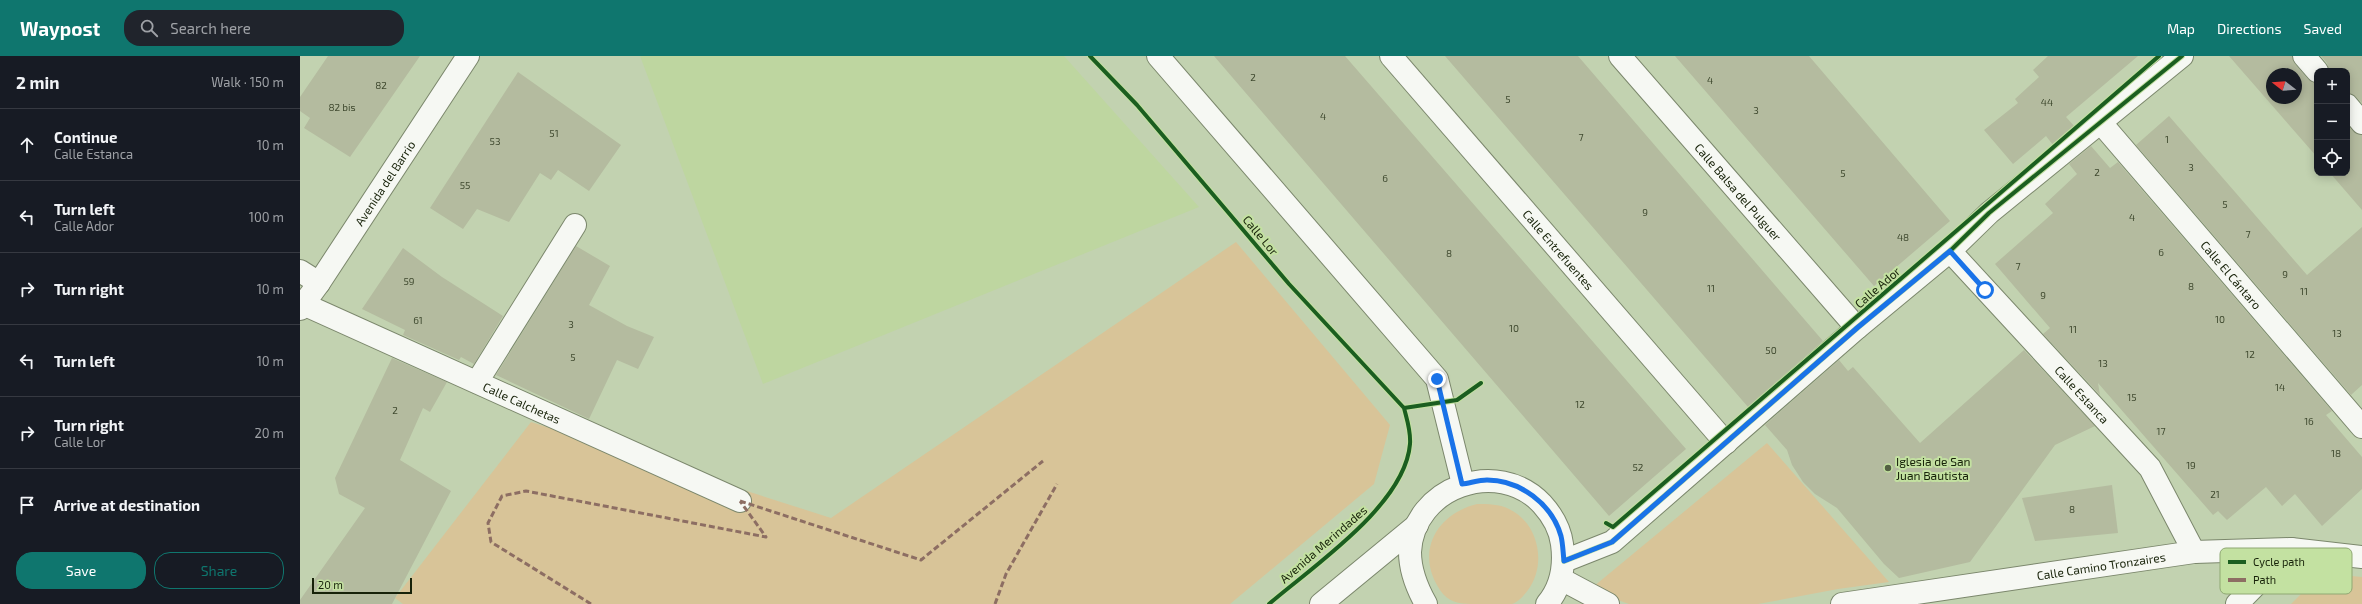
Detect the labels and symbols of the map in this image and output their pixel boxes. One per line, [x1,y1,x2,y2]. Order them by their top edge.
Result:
north arrow [2266,68,2302,104]
house number: 2 [1250,71,1256,83]
house number: 4 [1707,74,1713,86]
house number: 82 [375,79,387,91]
house number: 5 [1505,93,1511,105]
house number: 44 [2041,96,2053,108]
house number: 82 bis [328,101,356,113]
house number: 3 [1753,104,1759,116]
house number: 4 [1320,110,1326,122]
house number: 51 [549,127,559,139]
house number: 7 [1578,131,1584,143]
house number: 1 [2165,133,2169,145]
house number: 53 [490,135,500,147]
street label: Avenida del Barrio [352,138,418,228]
street label: Calle Balsa del Pulguer [1692,140,1785,243]
house number: 3 [2188,161,2194,173]
house number: 2 [2094,166,2100,178]
house number: 5 [1840,167,1846,179]
house number: 6 [1382,172,1388,184]
house number: 55 [460,179,470,191]
house number: 5 [2222,198,2228,210]
house number: 9 [1642,206,1648,218]
street label: Calle Entrefuentes [1520,207,1597,292]
house number: 4 [2129,211,2135,223]
street label: Calle Lor [1240,212,1282,258]
house number: 7 [2245,228,2251,240]
house number: 48 [1897,231,1909,243]
street label: Calle El Cántaro [2198,238,2265,312]
house number: 6 [2158,246,2164,258]
house number: 8 [1446,247,1452,259]
house number: 7 [2015,260,2021,272]
street label: Calle Ador [1852,263,1903,310]
house number: 9 [2282,268,2288,280]
house number: 59 [403,275,415,287]
house number: 8 [2188,280,2194,292]
route start [1976,281,1994,299]
house number: 11 [1707,282,1715,294]
house number: 11 [2300,285,2308,297]
house number: 9 [2040,289,2046,301]
house number: 10 [2215,313,2225,325]
house number: 61 [413,314,423,326]
house number: 3 [568,318,574,330]
house number: 10 [1509,322,1519,334]
house number: 11 [2069,323,2077,335]
house number: 13 [2332,327,2342,339]
house number: 50 [1765,344,1777,356]
house number: 12 [2245,348,2255,360]
house number: 5 [570,351,576,363]
house number: 13 [2098,357,2108,369]
street label: Calle Estanca [2052,363,2112,426]
route end [1428,370,1446,388]
street label: Calle Calchetas [481,379,563,426]
house number: 14 [2275,381,2285,393]
house number: 15 [2127,391,2137,403]
house number: 12 [1575,398,1585,410]
house number: 2 [392,404,398,416]
house number: 16 [2304,415,2314,427]
house number: 17 [2156,425,2166,437]
house number: 18 [2331,447,2341,459]
place label: Iglesia de San Juan Bautista [1896,454,1971,482]
house number: 19 [2186,459,2196,471]
house number: 52 [1633,461,1644,473]
marker: Iglesia de San Juan Bautista [1883,463,1893,473]
house number: 21 [2210,488,2220,500]
street label: Avenida Merindades [1277,502,1369,586]
house number: 8 [2069,503,2075,515]
legend [2220,548,2352,594]
street label: Calle Camino Tronzaires [2036,549,2167,582]
text: Cycle path [2253,555,2305,568]
text: Path [2253,573,2276,586]
scale bar [312,576,412,595]

